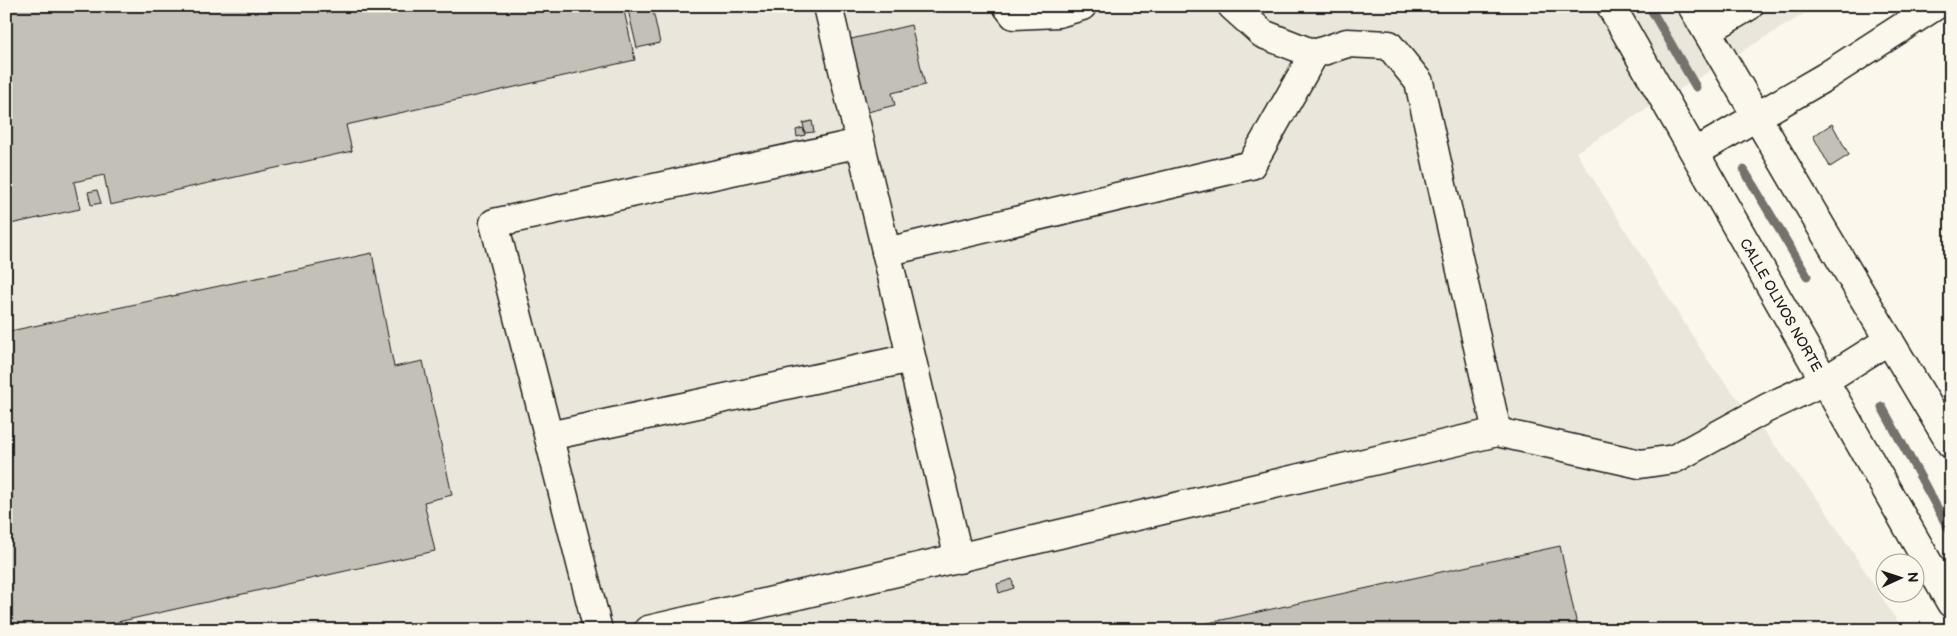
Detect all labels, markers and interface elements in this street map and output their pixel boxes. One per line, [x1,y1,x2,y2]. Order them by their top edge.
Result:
street label: CALLE OLIVOS NORTE [1736,235,1825,375]
north arrow [1874,554,1924,604]
text: N [1904,572,1921,583]

